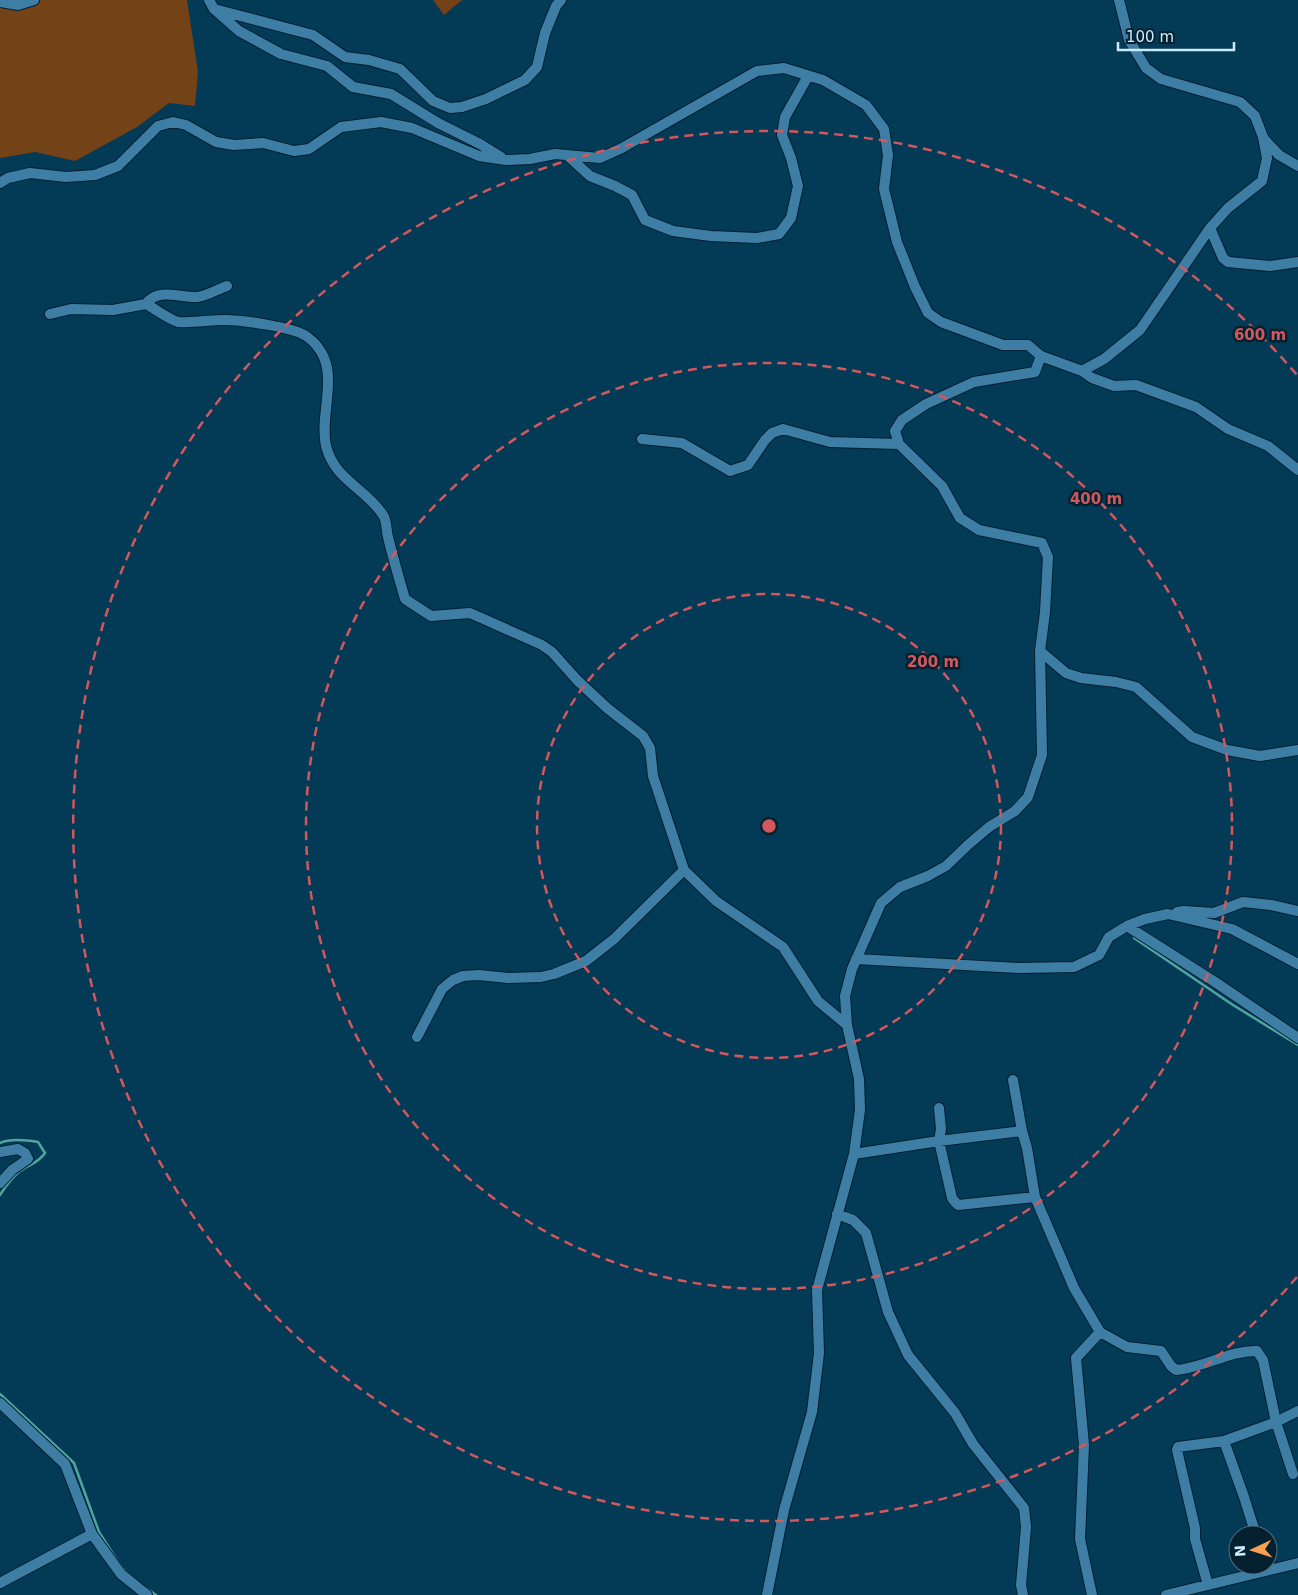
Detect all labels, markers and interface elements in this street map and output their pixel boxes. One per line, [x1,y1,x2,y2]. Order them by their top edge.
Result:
scale bar [1118,20,1234,52]
text: 100 m [1126,28,1174,46]
text: 600 m [1234,326,1286,344]
text: 400 m [1070,490,1122,508]
text: 200 m [907,653,959,671]
centre of rings [760,817,778,835]
north arrow [1228,1525,1278,1575]
text: N [1232,1545,1248,1557]

